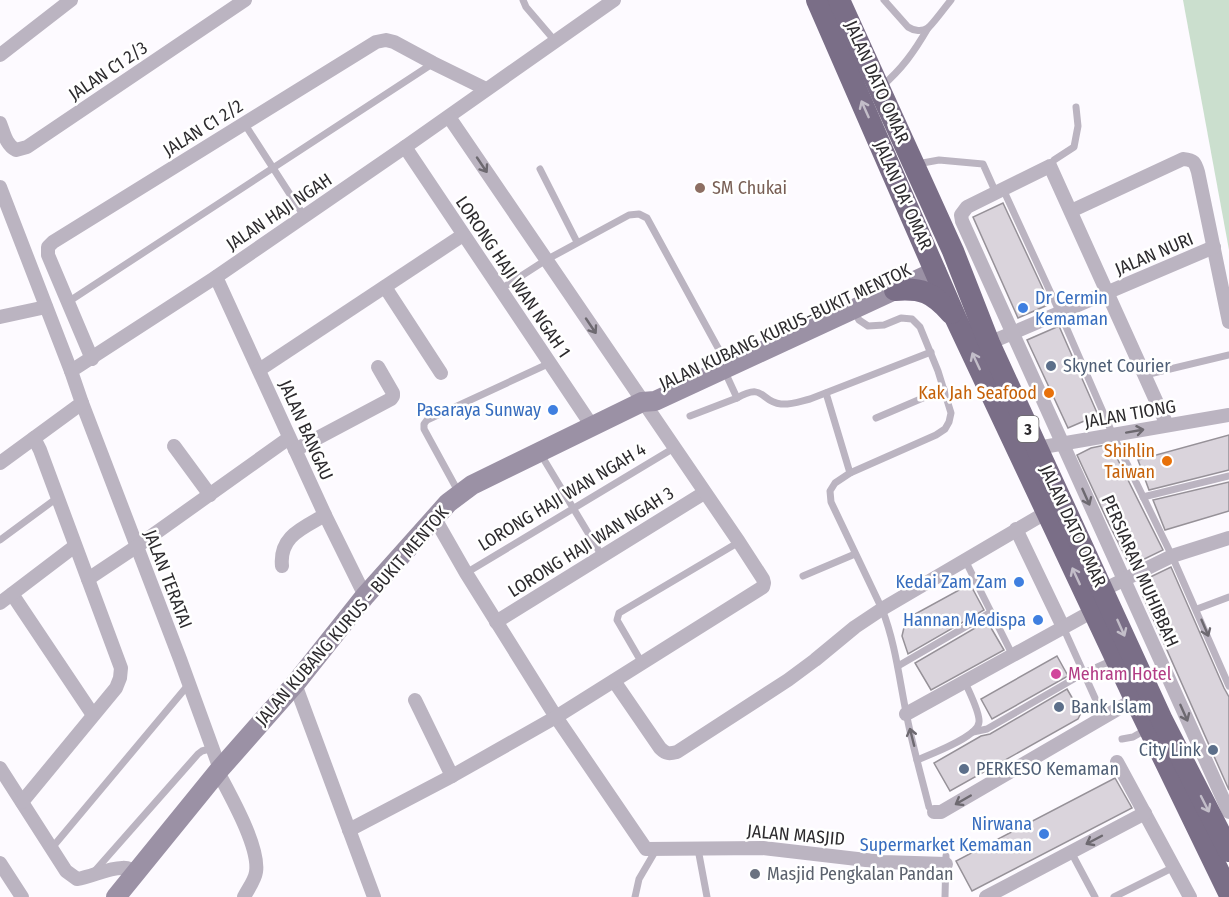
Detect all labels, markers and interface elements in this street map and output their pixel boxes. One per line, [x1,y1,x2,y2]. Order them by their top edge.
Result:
street label: JALAN DATO OMAR [840,17,914,147]
street label: JALAN C1 2/3 [64,37,152,105]
street label: JALAN C1 2/2 [159,95,247,161]
one-way arrow [858,100,869,118]
street label: JALAN DA' OMAR [869,137,937,253]
one-way arrow [476,156,488,173]
street label: JALAN HAJI NGAH [222,169,336,255]
place label: SM Chukai [712,177,787,199]
marker: SM Chukai [693,181,707,195]
street label: LORONG HAJI WAN NGAH 1 [451,192,575,362]
street label: JALAN NURI [1111,228,1197,280]
street label: JALAN KUBANG KURUS-BUKIT MENTOK [656,259,915,395]
place label: Dr Cermin Kemaman [1035,287,1108,330]
marker: Dr Cermin Kemaman [1016,301,1030,315]
one-way arrow [585,318,597,334]
one-way arrow [969,352,981,370]
place label: Skynet Courier [1063,355,1171,377]
marker: Skynet Courier [1044,359,1058,373]
street label: JALAN BANGAU [274,377,338,483]
place label: Kak Jah Seafood [918,382,1037,404]
marker: Kak Jah Seafood [1042,386,1056,400]
street label: JALAN TIONG [1083,395,1177,433]
place label: Pasaraya Sunway [416,399,541,421]
marker: Pasaraya Sunway [546,403,560,417]
road number: 3 [1018,416,1038,442]
one-way arrow [1125,425,1145,436]
street label: LORONG HAJI WAN NGAH 4 [474,438,650,556]
place label: Shihlin Taiwan [1104,440,1155,483]
marker: Shihlin Taiwan [1160,454,1174,468]
street label: JALAN DATO OMAR [1035,461,1111,591]
street label: LORONG HAJI WAN NGAH 3 [504,482,678,602]
one-way arrow [1082,488,1093,506]
street label: PERSIARAN MUHIBBAH [1097,492,1183,650]
street label: JALAN KUBANG KURUS - BUKIT MENTOK [251,501,454,730]
street label: JALAN TERATAI [139,527,197,631]
one-way arrow [1070,567,1082,585]
place label: Kedai Zam Zam [896,571,1007,593]
marker: Kedai Zam Zam [1012,575,1026,589]
place label: Hannan Medispa [903,609,1026,631]
marker: Hannan Medispa [1031,613,1045,627]
one-way arrow [1115,619,1127,637]
one-way arrow [1200,619,1211,637]
place label: Mehram Hotel [1068,663,1172,685]
marker: Mehram Hotel [1049,667,1063,681]
place label: Bank Islam [1071,696,1152,718]
marker: Bank Islam [1052,700,1066,714]
one-way arrow [1179,703,1190,721]
one-way arrow [905,727,917,746]
place label: City Link [1139,739,1202,761]
marker: City Link [1206,743,1220,757]
place label: PERKESO Kemaman [976,758,1119,780]
marker: PERKESO Kemaman [957,762,971,776]
one-way arrow [955,794,972,806]
one-way arrow [1199,795,1211,812]
place label: Nirwana Supermarket Kemaman [860,813,1032,856]
street label: JALAN MASJID [746,820,846,850]
marker: Nirwana Supermarket Kemaman [1037,827,1051,841]
one-way arrow [1085,835,1103,846]
place label: Masjid Pengkalan Pandan [767,863,954,885]
marker: Masjid Pengkalan Pandan [748,867,762,881]

